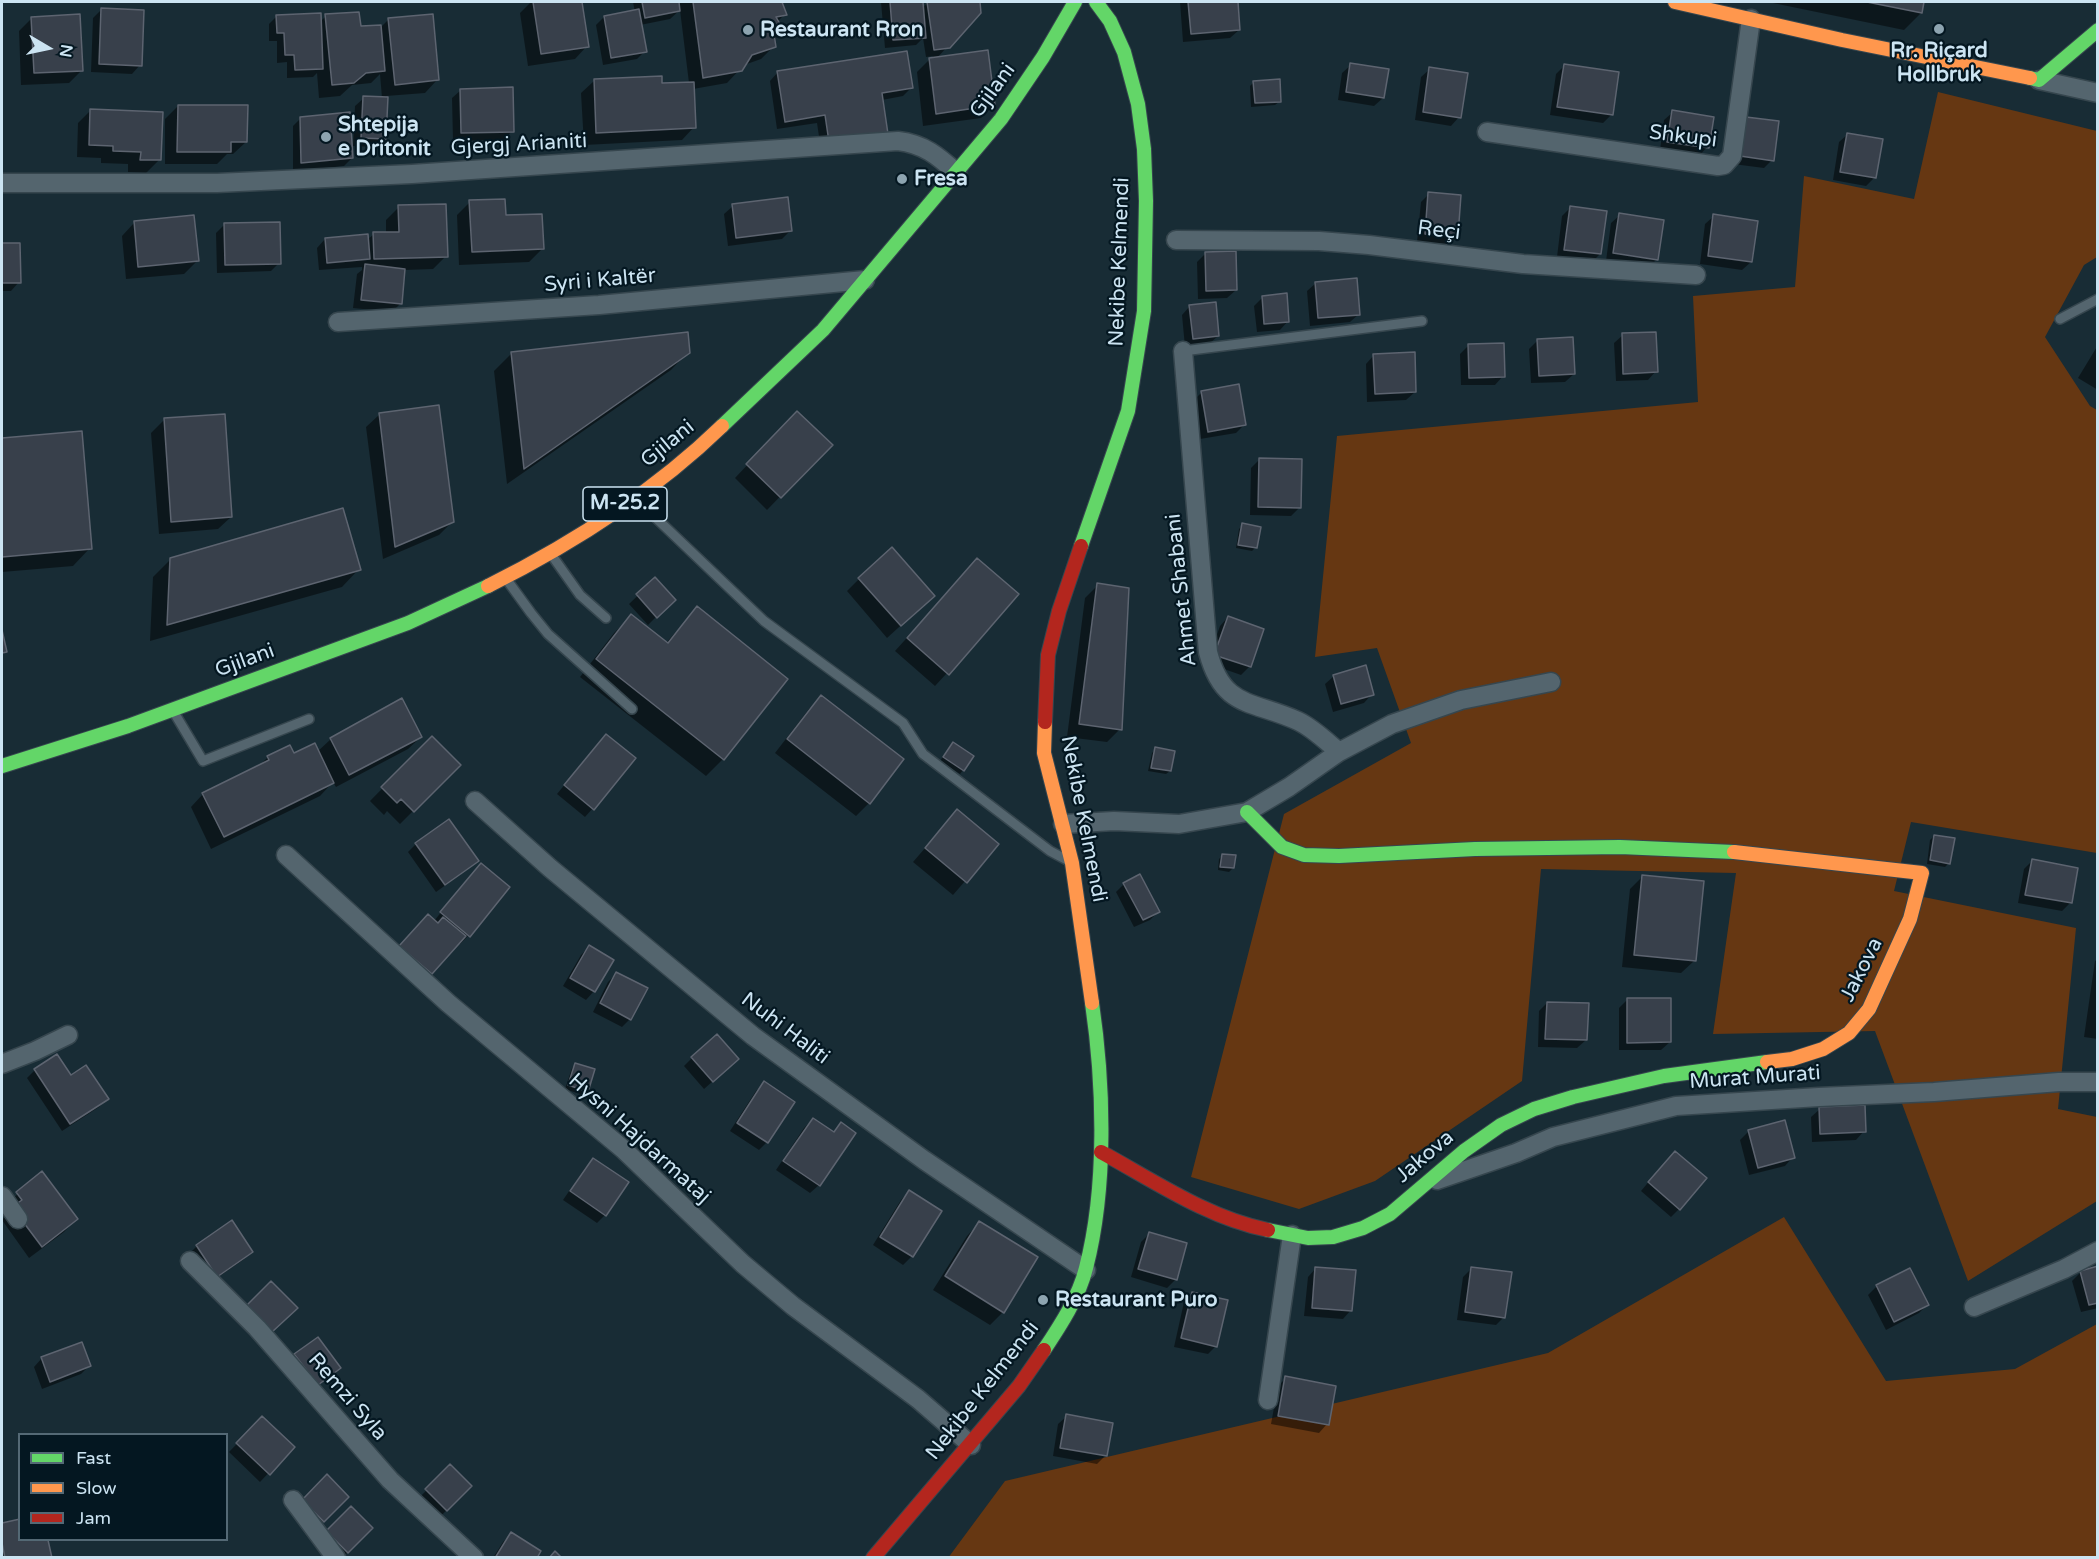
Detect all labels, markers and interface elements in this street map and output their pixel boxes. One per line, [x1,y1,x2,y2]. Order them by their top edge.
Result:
place label: Restaurant Rron [760,17,923,43]
north arrow [18,18,78,78]
marker: Rr. Riçard Hollbruk [1932,22,1946,36]
marker: Restaurant Rron [741,23,755,37]
place label: Rr. Riçard Hollbruk [1890,38,1988,88]
text: N [55,43,77,59]
street label: Gjilani [965,59,1021,123]
place label: Shtepija e Dritonit [338,112,431,162]
street label: Shkupi [1648,120,1718,154]
street label: Gjergj Arianiti [450,129,588,161]
marker: Shtepija e Dritonit [319,130,333,144]
place label: Fresa [914,166,968,192]
marker: Fresa [895,172,909,186]
street label: Nekibe Kelmendi [1104,177,1136,347]
street label: Reçi [1416,216,1462,246]
street label: Syri i Kaltër [543,264,657,298]
street label: Gjilani [636,415,700,473]
road number: M-25.2 [583,487,667,521]
street label: Ahmet Shabani [1161,512,1203,668]
street label: Gjilani [212,639,278,683]
street label: Nekibe Kelmendi [1054,733,1112,905]
street label: Jakova [1835,934,1889,1006]
street label: Nuhi Haliti [736,988,834,1070]
street label: Murat Murati [1689,1061,1821,1095]
street label: Hysni Hajdarmataj [563,1069,715,1209]
street label: Jakova [1391,1125,1459,1189]
place label: Restaurant Puro [1055,1287,1217,1313]
marker: Restaurant Puro [1036,1293,1050,1307]
street label: Nekibe Kelmendi [921,1317,1045,1465]
street label: Remzi Syla [302,1348,392,1446]
legend [18,1433,228,1541]
text: Fast [76,1447,111,1469]
text: Slow [76,1477,117,1499]
text: Jam [76,1507,111,1529]

